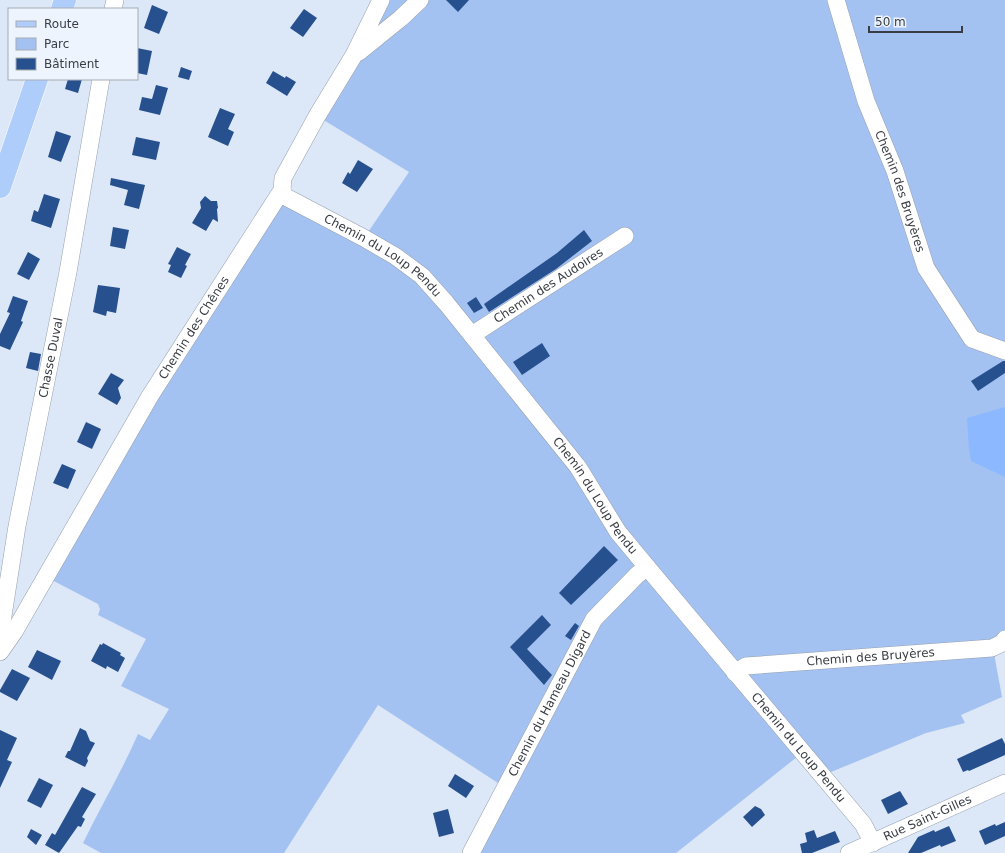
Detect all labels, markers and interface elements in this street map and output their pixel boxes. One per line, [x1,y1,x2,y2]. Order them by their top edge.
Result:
legend [8,8,138,80]
scale bar [869,8,962,34]
text: 50 m [875,15,906,29]
text: Route [44,17,79,31]
text: Parc [44,37,69,51]
text: Bâtiment [44,57,99,71]
street label: Chemin des Bruyères [872,128,928,254]
street label: Chemin du Loup Pendu [322,211,444,300]
street label: Chemin des Audoires [491,245,606,326]
street label: Chemin des Chênes [156,273,232,382]
street label: Chasse Duval [36,316,66,399]
street label: Chemin du Loup Pendu [550,434,640,557]
street label: Chemin du Hameau Digard [505,628,594,779]
street label: Chemin des Bruyères [806,645,935,669]
street label: Chemin du Loup Pendu [748,690,849,805]
street label: Rue Saint-Gilles [881,792,974,844]

